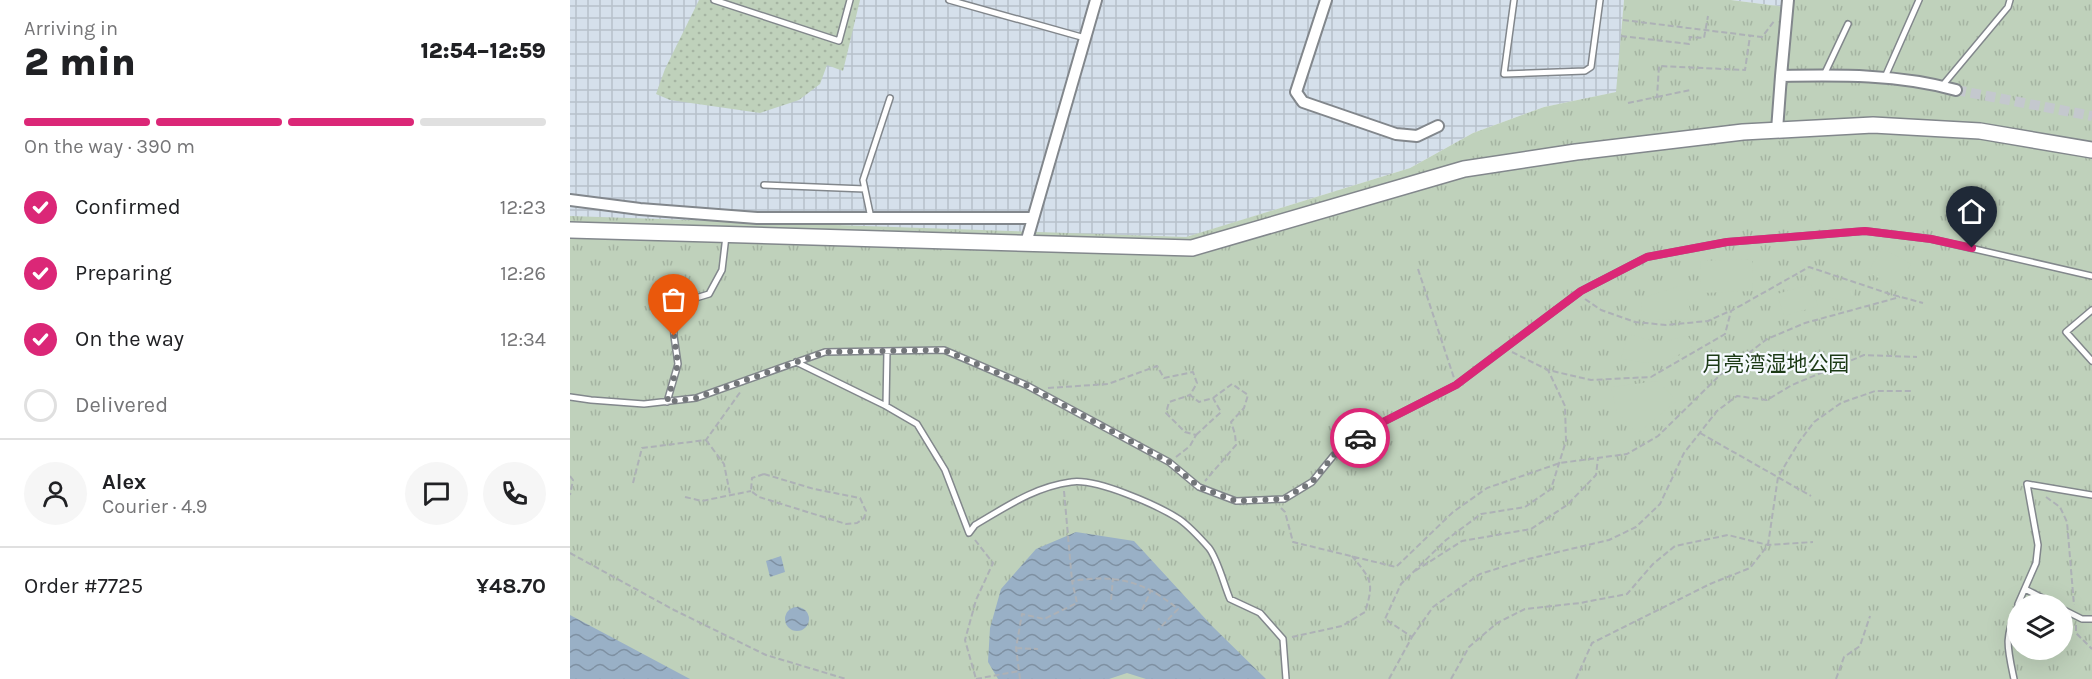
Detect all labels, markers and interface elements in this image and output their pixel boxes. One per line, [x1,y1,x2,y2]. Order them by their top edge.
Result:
text: Arriving in [24,17,118,40]
text: 12:54–12:59 [420,38,546,64]
text: 2 min [24,39,136,85]
text: On the way · 390 m [24,135,195,158]
pin [1946,186,1997,248]
icon: check [24,191,57,224]
text: Confirmed [75,194,181,220]
icon: home [1955,195,1988,228]
text: 12:23 [500,196,546,219]
icon: check [24,257,57,290]
text: Preparing [75,260,172,286]
text: 12:26 [500,262,546,285]
pin [648,274,699,336]
icon: bag [657,283,690,316]
icon: check [24,323,57,356]
text: On the way [75,326,184,352]
text: 12:34 [500,328,546,351]
park label: 月亮湾湿地公园 [1703,352,1850,376]
text: Delivered [75,392,168,418]
courier [1330,408,1390,468]
icon: car [1344,422,1377,455]
button: person [24,462,87,525]
button: chat [405,462,468,525]
button: phone [483,462,546,525]
text: Alex [102,469,146,495]
text: Courier · 4.9 [102,495,207,518]
text: Order #7725 [24,573,143,599]
text: ¥48.70 [476,573,546,599]
map controls [2007,594,2073,660]
button: layers [2007,594,2073,660]

